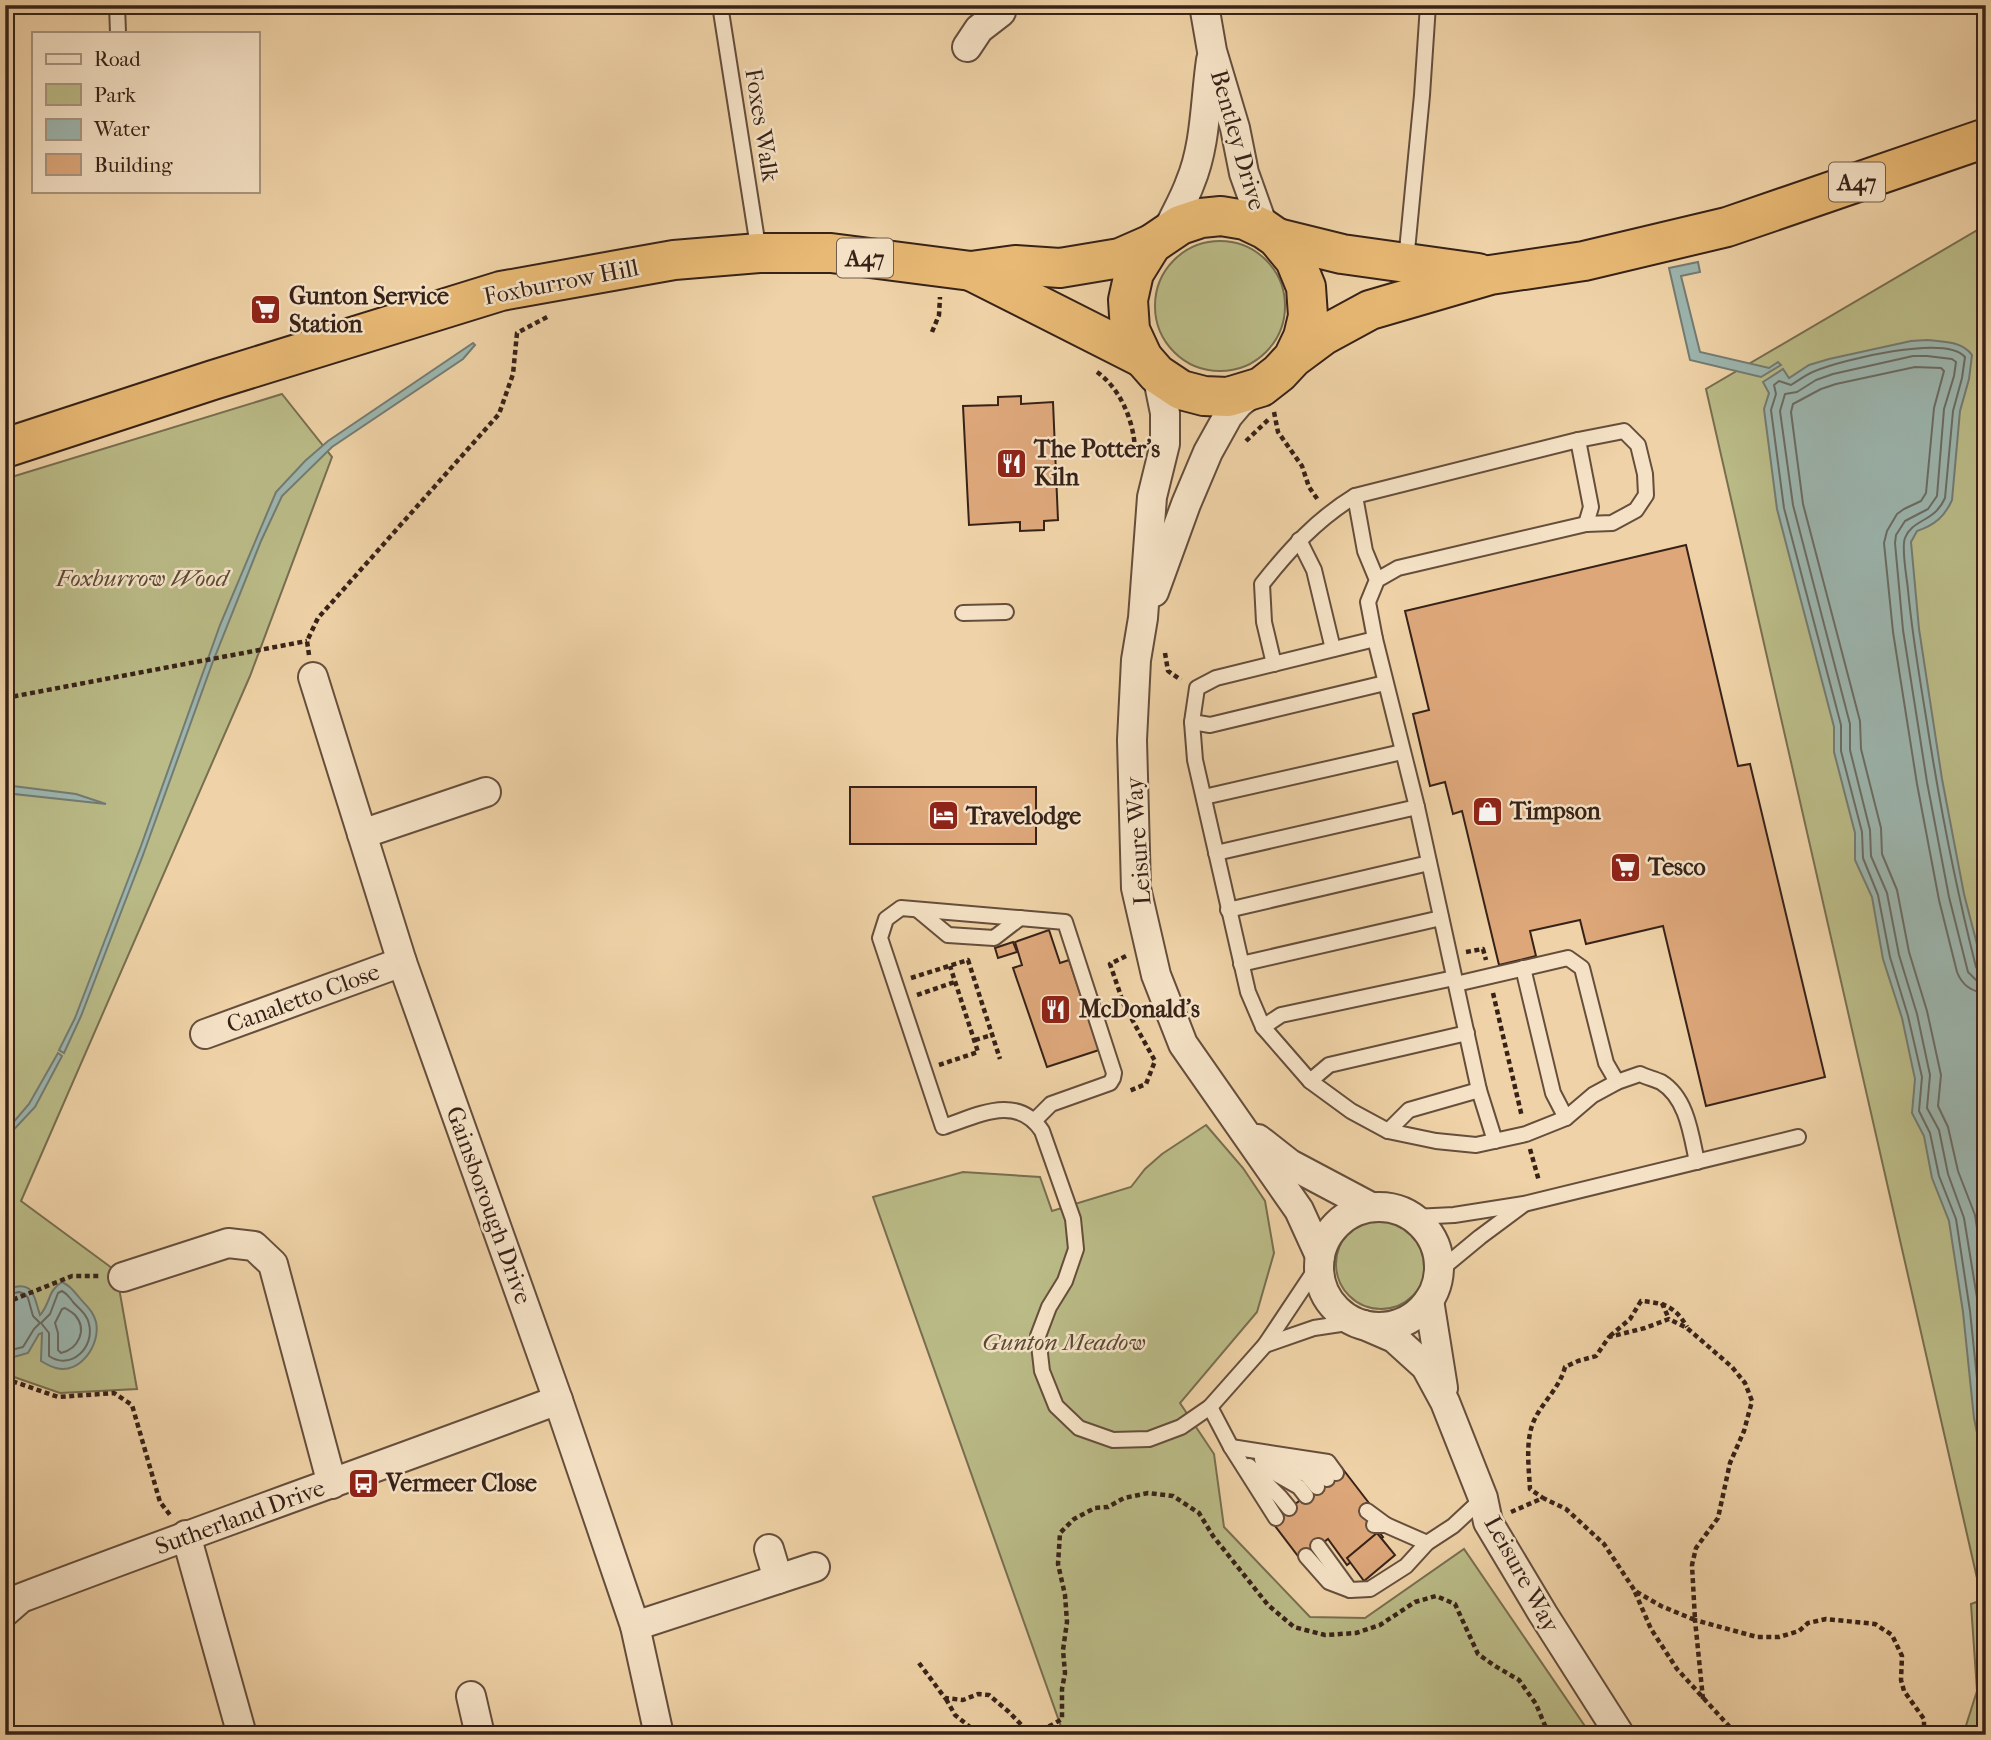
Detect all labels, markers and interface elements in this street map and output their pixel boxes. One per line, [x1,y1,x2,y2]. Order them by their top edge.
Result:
legend [32,32,259,192]
text: Road [94,47,141,71]
street label: Foxes Walk [739,66,785,184]
street label: Bentley Drive [1205,67,1271,213]
text: Park [94,83,136,107]
text: Water [93,117,150,141]
text: Building [94,153,173,177]
road number: A47 [1829,162,1885,202]
road number: A47 [837,238,893,278]
street label: Foxburrow Hill [481,253,641,311]
place label: Gunton Service Station [289,282,449,338]
supermarket icon: Gunton Service Station [249,293,283,327]
place label: The Potter's Kiln [1033,435,1160,491]
restaurant icon: The Potter's Kiln [994,446,1028,480]
park label: Foxburrow Wood [55,564,231,592]
street label: Leisure Way [1119,775,1156,906]
shop icon: Timpson [1470,794,1504,828]
place label: Timpson [1509,797,1602,825]
hotel icon: Travelodge [926,799,960,833]
place label: Travelodge [965,802,1081,830]
supermarket icon: Tesco [1608,850,1642,884]
place label: Tesco [1647,853,1706,881]
street label: Canaletto Close [223,957,383,1039]
restaurant icon: McDonald's [1039,992,1073,1026]
place label: McDonald's [1079,995,1200,1023]
street label: Gainsborough Drive [440,1102,538,1308]
park label: Gunton Meadow [982,1328,1146,1356]
bus stop icon: Vermeer Close [346,1466,380,1500]
place label: Vermeer Close [385,1469,537,1497]
street label: Sutherland Drive [152,1473,329,1561]
street label: Leisure Way [1479,1511,1566,1638]

